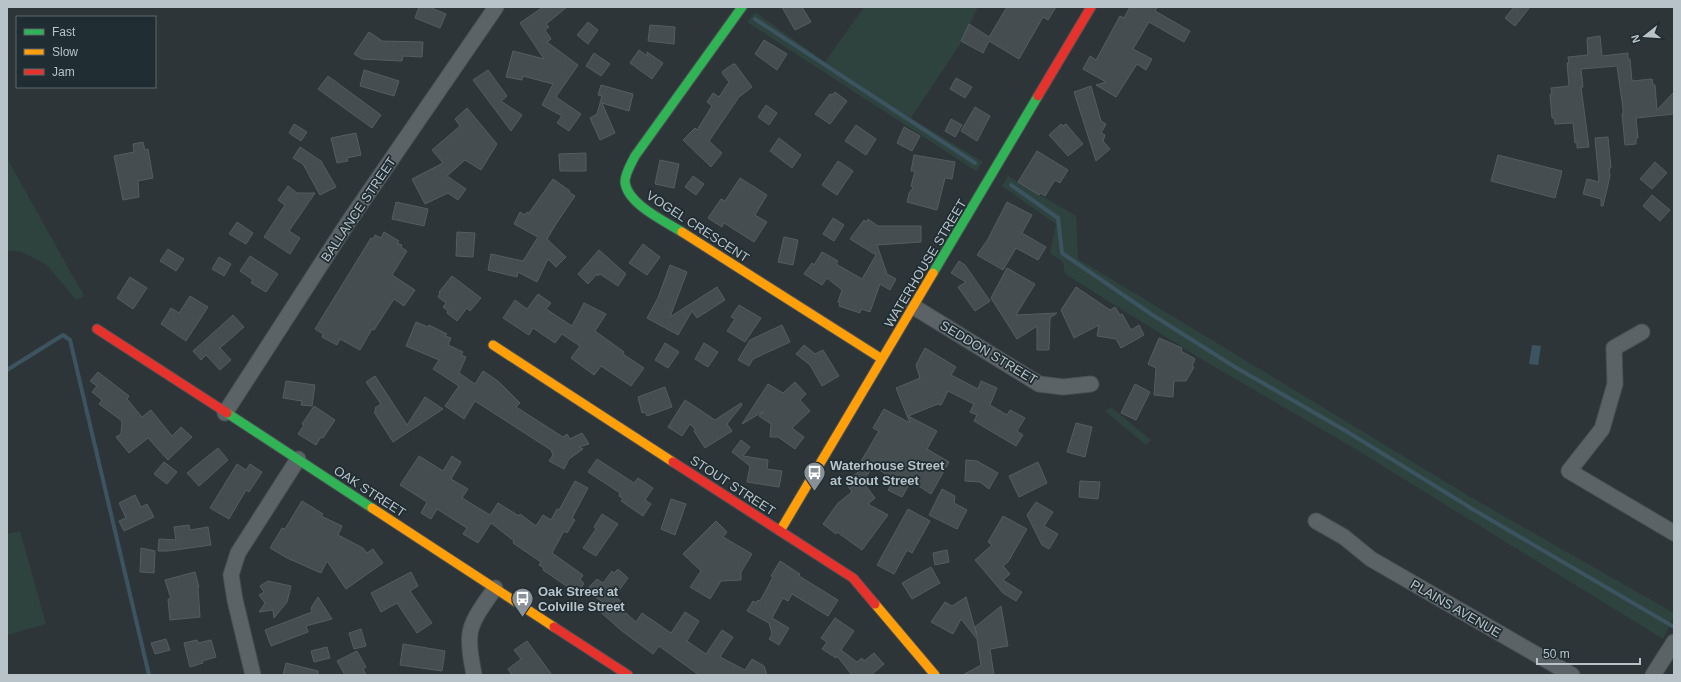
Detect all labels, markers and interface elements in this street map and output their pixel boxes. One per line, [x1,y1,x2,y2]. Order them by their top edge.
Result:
legend [16,16,156,88]
north arrow [1625,16,1665,56]
text: Fast [52,25,76,39]
text: N [1629,33,1642,44]
text: Slow [52,45,78,59]
text: Jam [52,65,75,79]
street label: BALLANCE STREET [318,154,399,264]
street label: VOGEL CRESCENT [644,188,752,265]
street label: WATERHOUSE STREET [881,197,970,330]
street label: SEDDON STREET [938,318,1040,387]
street label: STOUT STREET [687,452,778,519]
place label: Waterhouse Street at Stout Street [830,458,945,488]
bus stop icon: Waterhouse Street at Stout Street [801,459,827,492]
street label: OAK STREET [331,463,408,520]
street label: PLAINS AVENUE [1408,577,1504,640]
place label: Oak Street at Colville Street [538,584,625,614]
bus stop icon: Oak Street at Colville Street [509,585,535,618]
scale bar [1537,640,1640,666]
text: 50 m [1543,647,1570,661]

